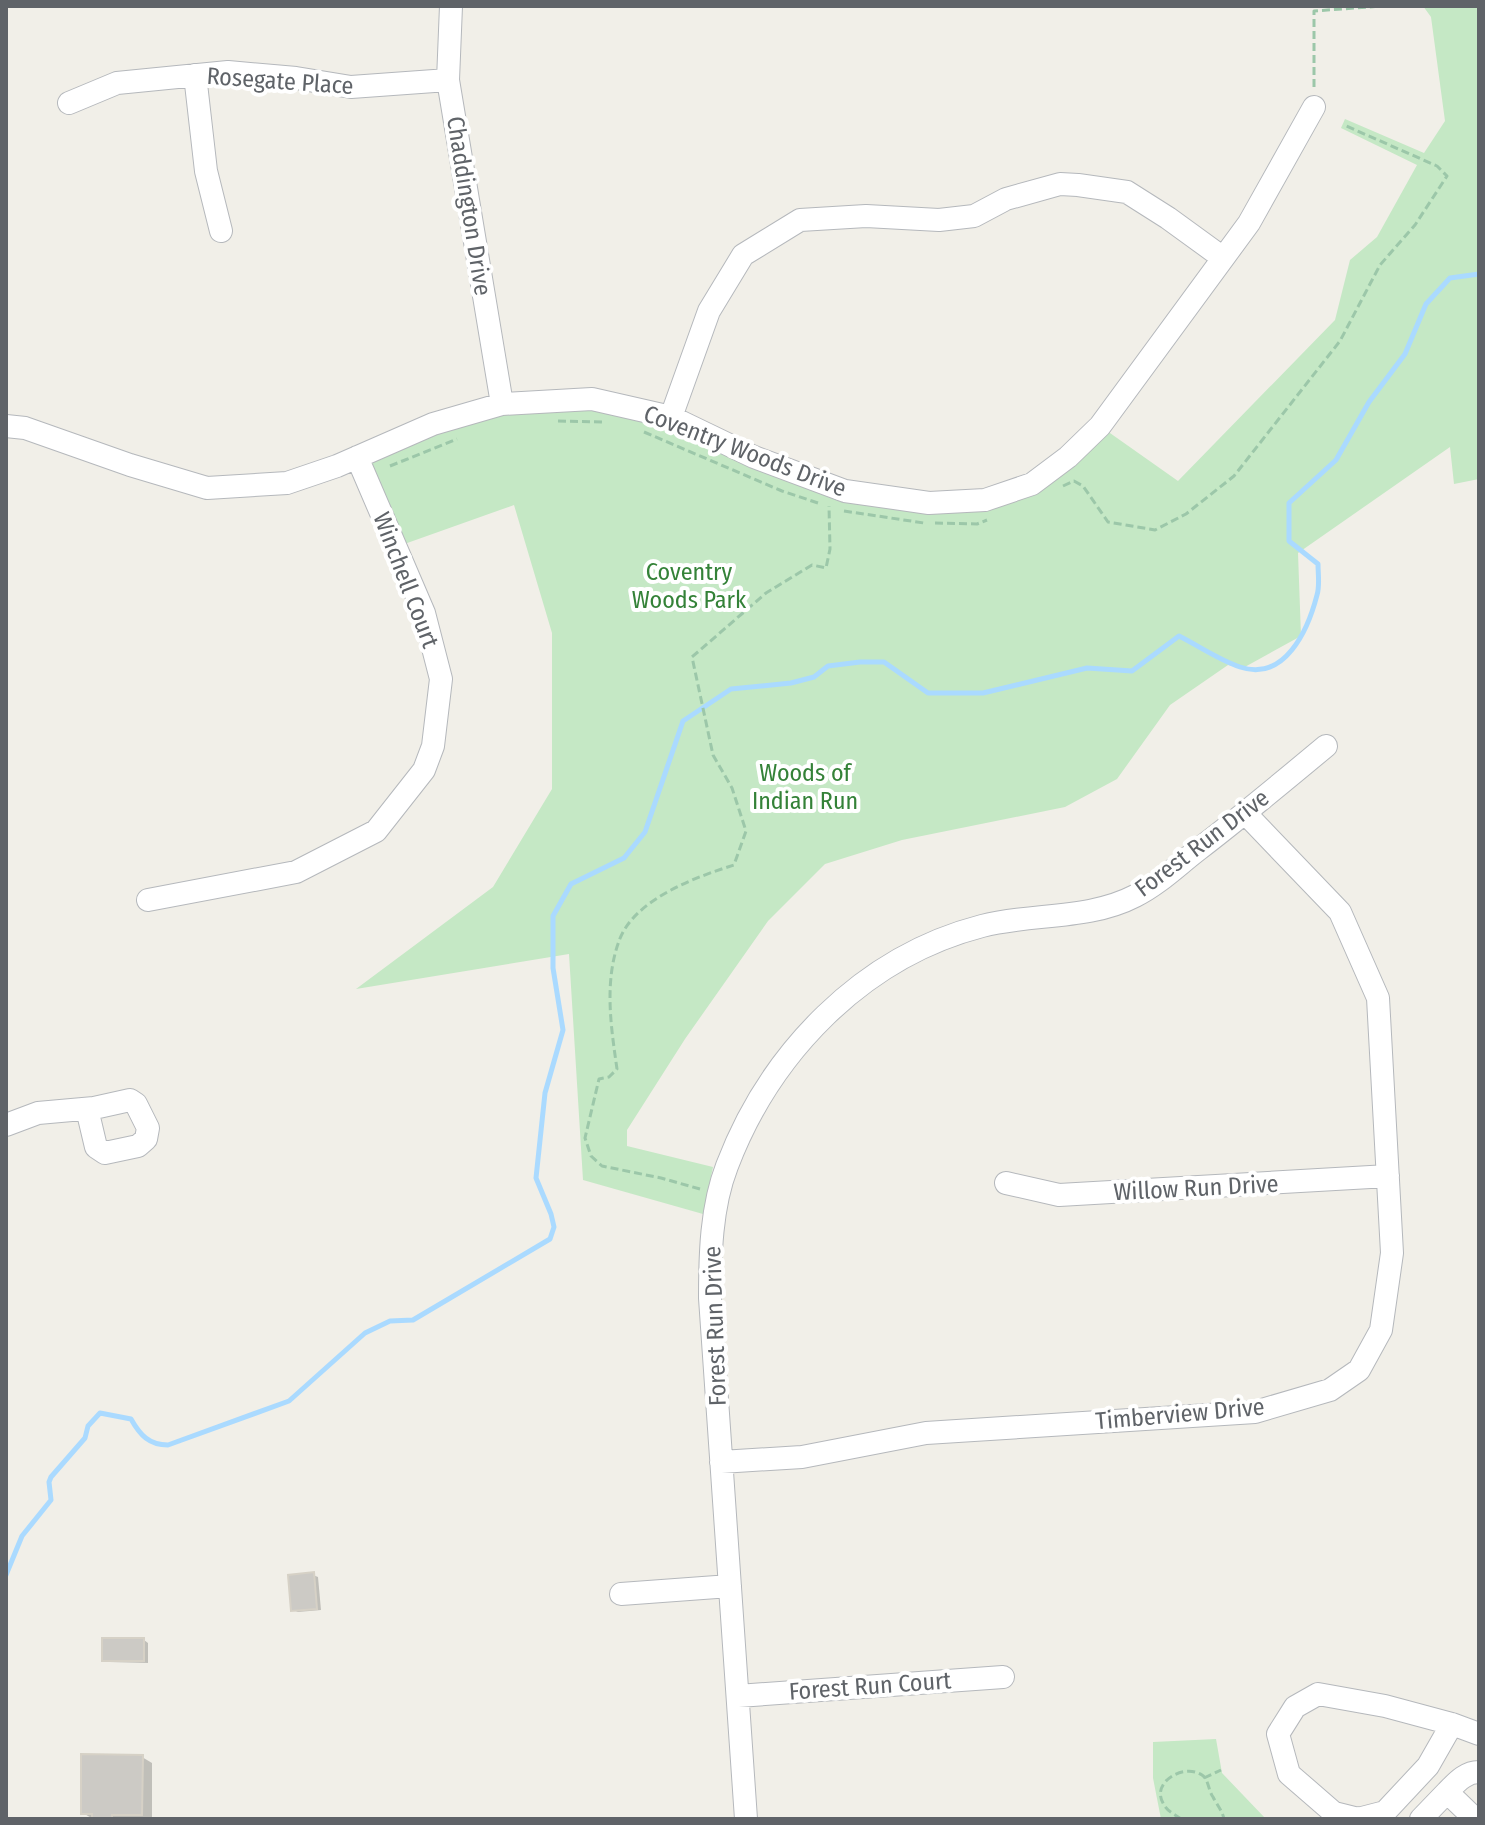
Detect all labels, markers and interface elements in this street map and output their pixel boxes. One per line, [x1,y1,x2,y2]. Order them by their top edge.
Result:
street label: Rosegate Place [206,62,354,100]
street label: Chaddington Drive [441,114,497,298]
street label: Coventry Woods Drive [640,400,850,502]
street label: Winchell Court [367,508,445,652]
park label: Coventry Woods Park [632,558,747,614]
park label: Woods of Indian Run [752,759,858,815]
street label: Forest Run Drive [1130,784,1274,902]
street label: Willow Run Drive [1113,1170,1279,1206]
street label: Forest Run Drive [698,1245,732,1407]
street label: Timberview Drive [1094,1393,1266,1435]
street label: Forest Run Court [788,1666,952,1706]

